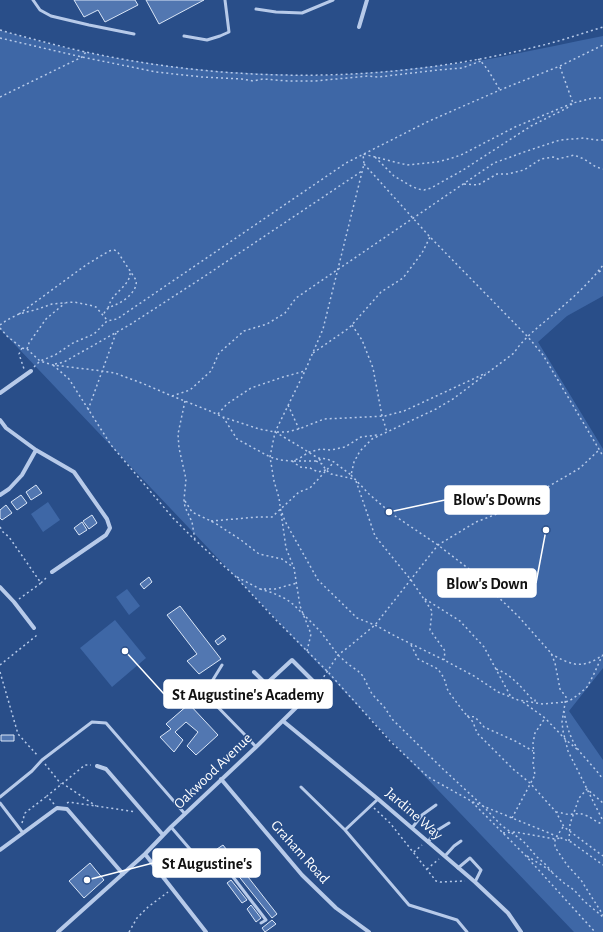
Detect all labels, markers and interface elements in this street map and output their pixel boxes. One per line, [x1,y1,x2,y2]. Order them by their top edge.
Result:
callout: Blow's Downs [445,486,549,514]
text: Blow's Downs [453,492,541,508]
callout: Blow's Down [438,569,536,597]
text: Blow's Down [446,576,528,592]
callout: St Augustine's Academy [164,680,332,708]
text: St Augustine's Academy [172,687,325,704]
street label: Oakwood Avenue [171,730,255,812]
street label: Jardine Way [383,785,446,843]
street label: Graham Road [268,818,332,887]
callout: St Augustine's [153,849,260,877]
text: St Augustine's [162,856,252,872]

